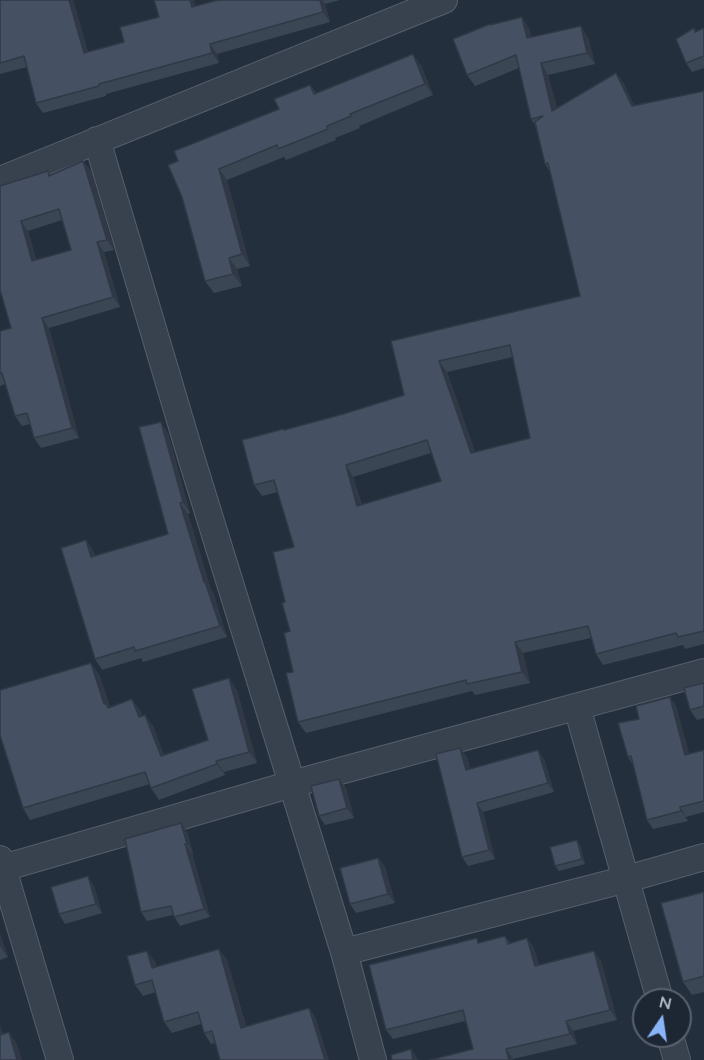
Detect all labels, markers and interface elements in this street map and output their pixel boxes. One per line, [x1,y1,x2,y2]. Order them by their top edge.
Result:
north arrow [632,988,692,1048]
text: N [658,991,674,1013]

